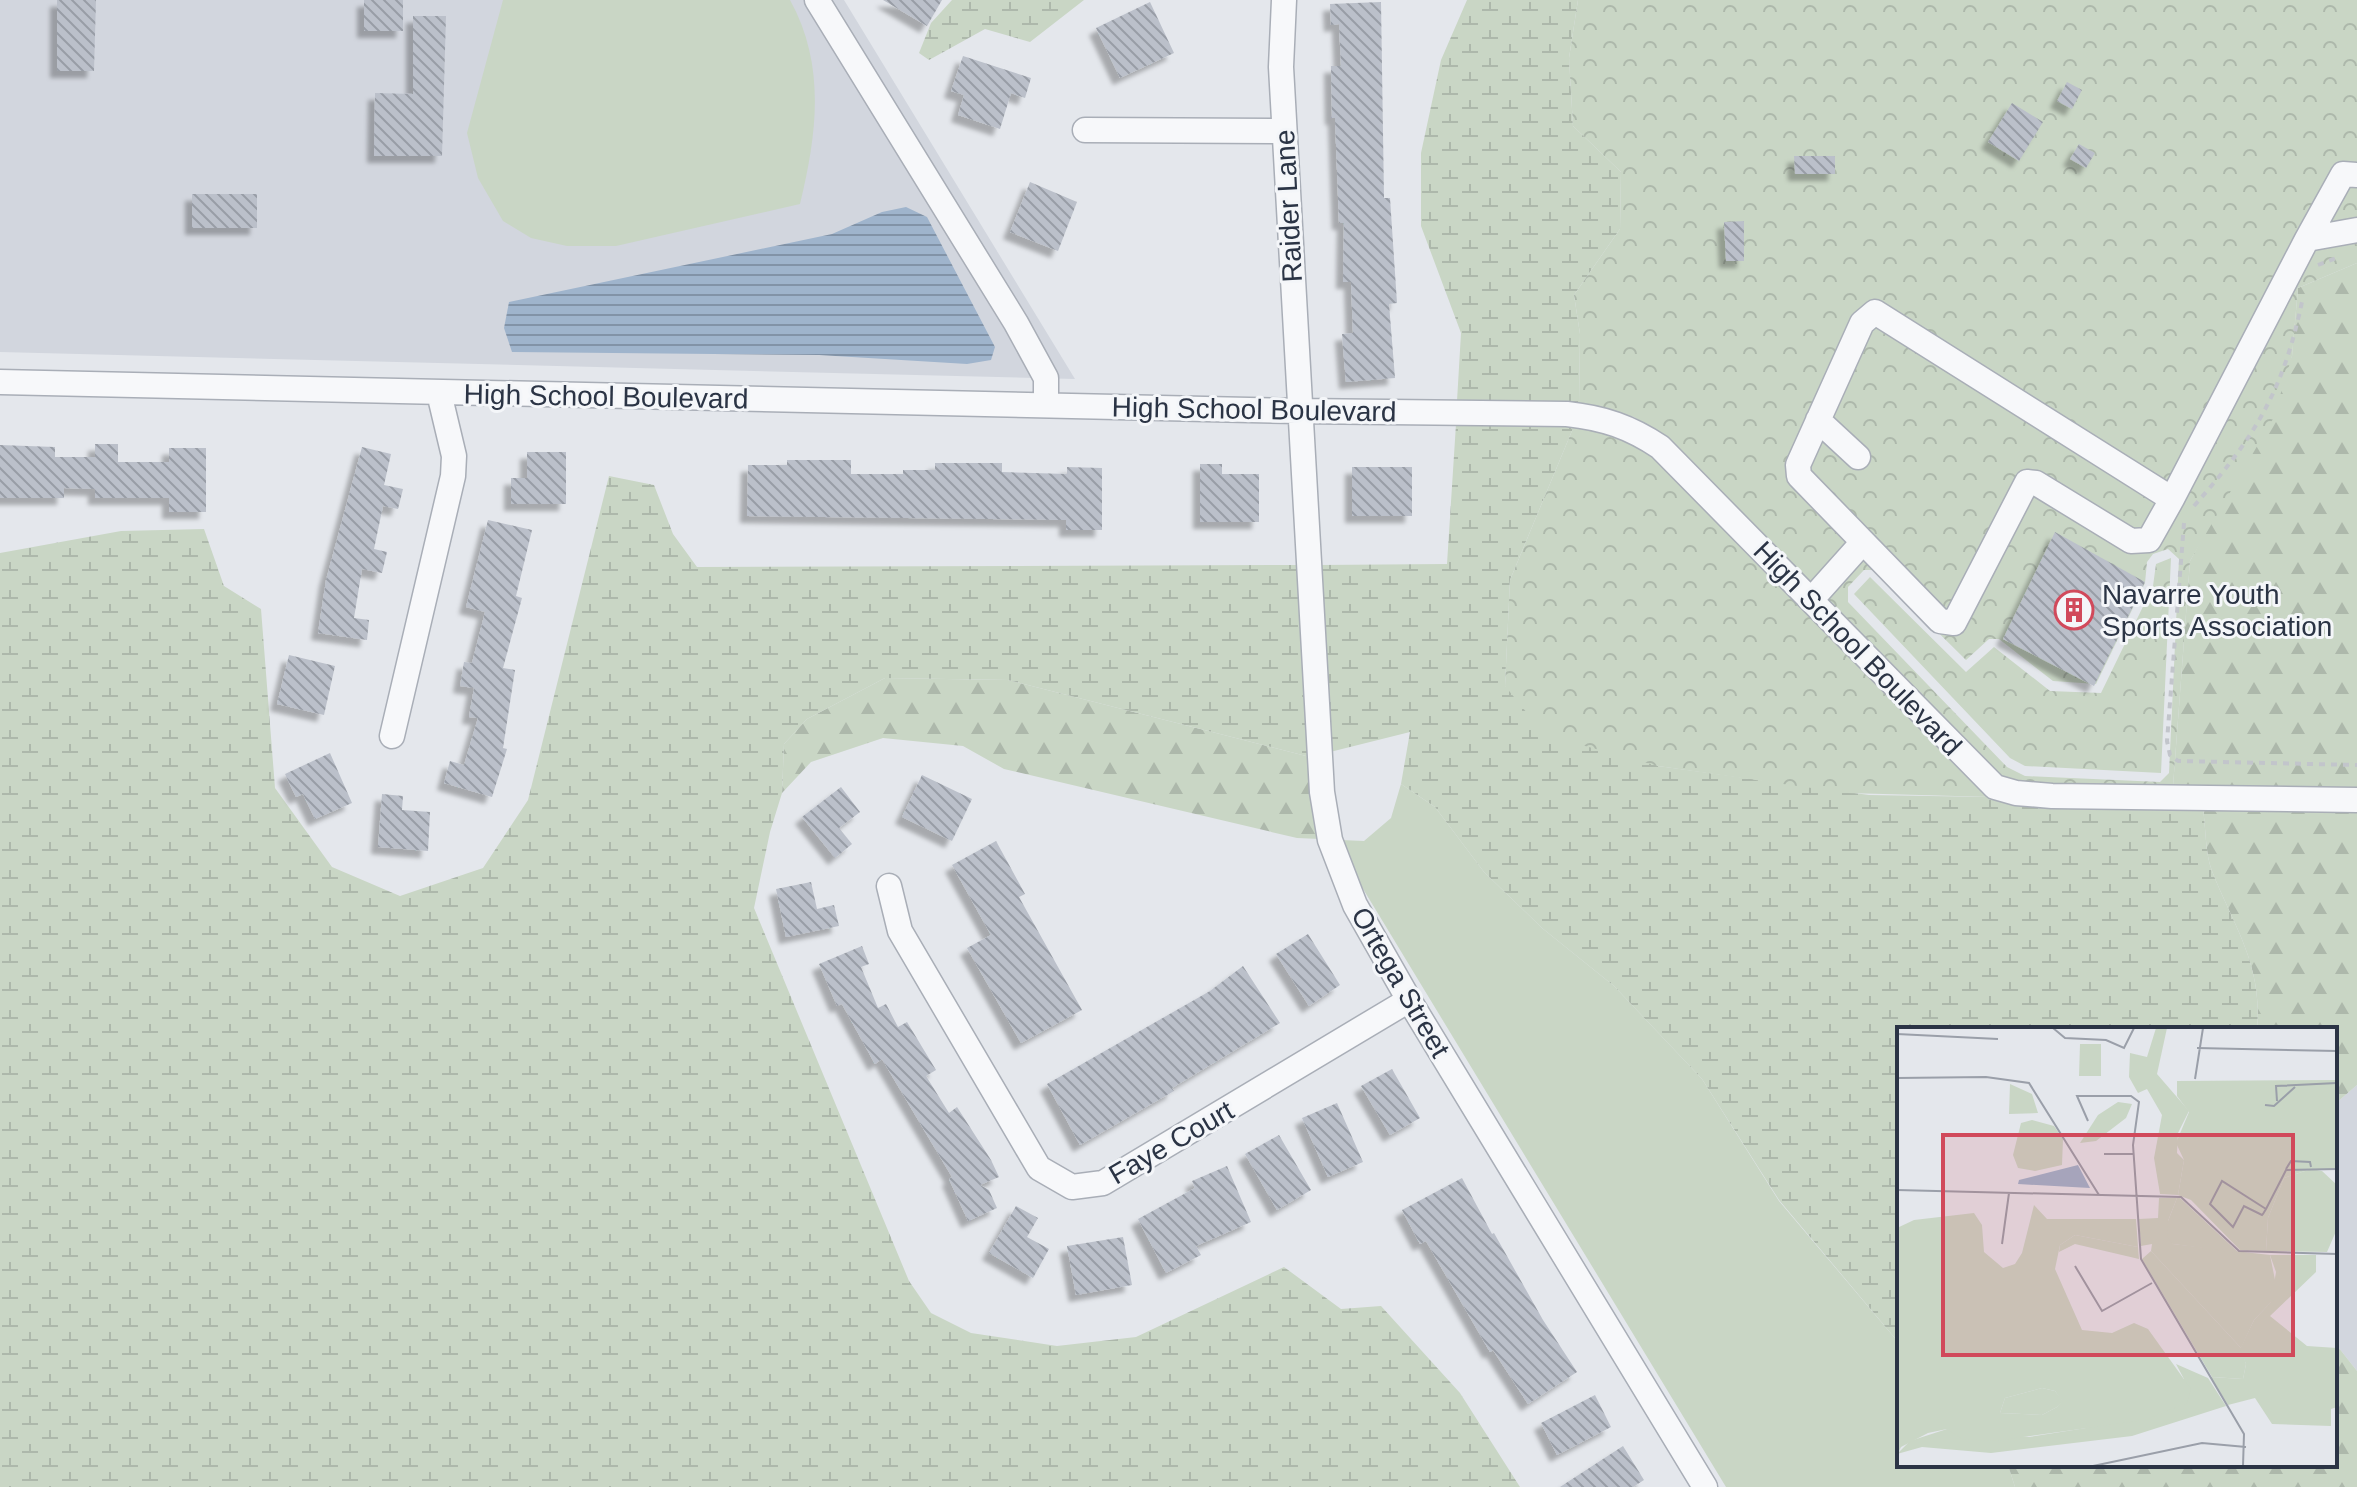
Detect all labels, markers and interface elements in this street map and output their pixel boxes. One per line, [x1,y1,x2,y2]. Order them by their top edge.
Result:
street label: Raider Lane [1269,129,1308,283]
street label: High School Boulevard [463,379,749,414]
street label: High School Boulevard [1111,392,1397,427]
street label: High School Boulevard [1748,535,1968,762]
place label: Navarre Youth Sports Association [2102,579,2332,642]
building icon: Navarre Youth Sports Association [2053,589,2095,631]
street label: Ortega Street [1345,902,1456,1063]
inset map [1897,1027,2337,1467]
street label: Faye Court [1104,1094,1239,1190]

